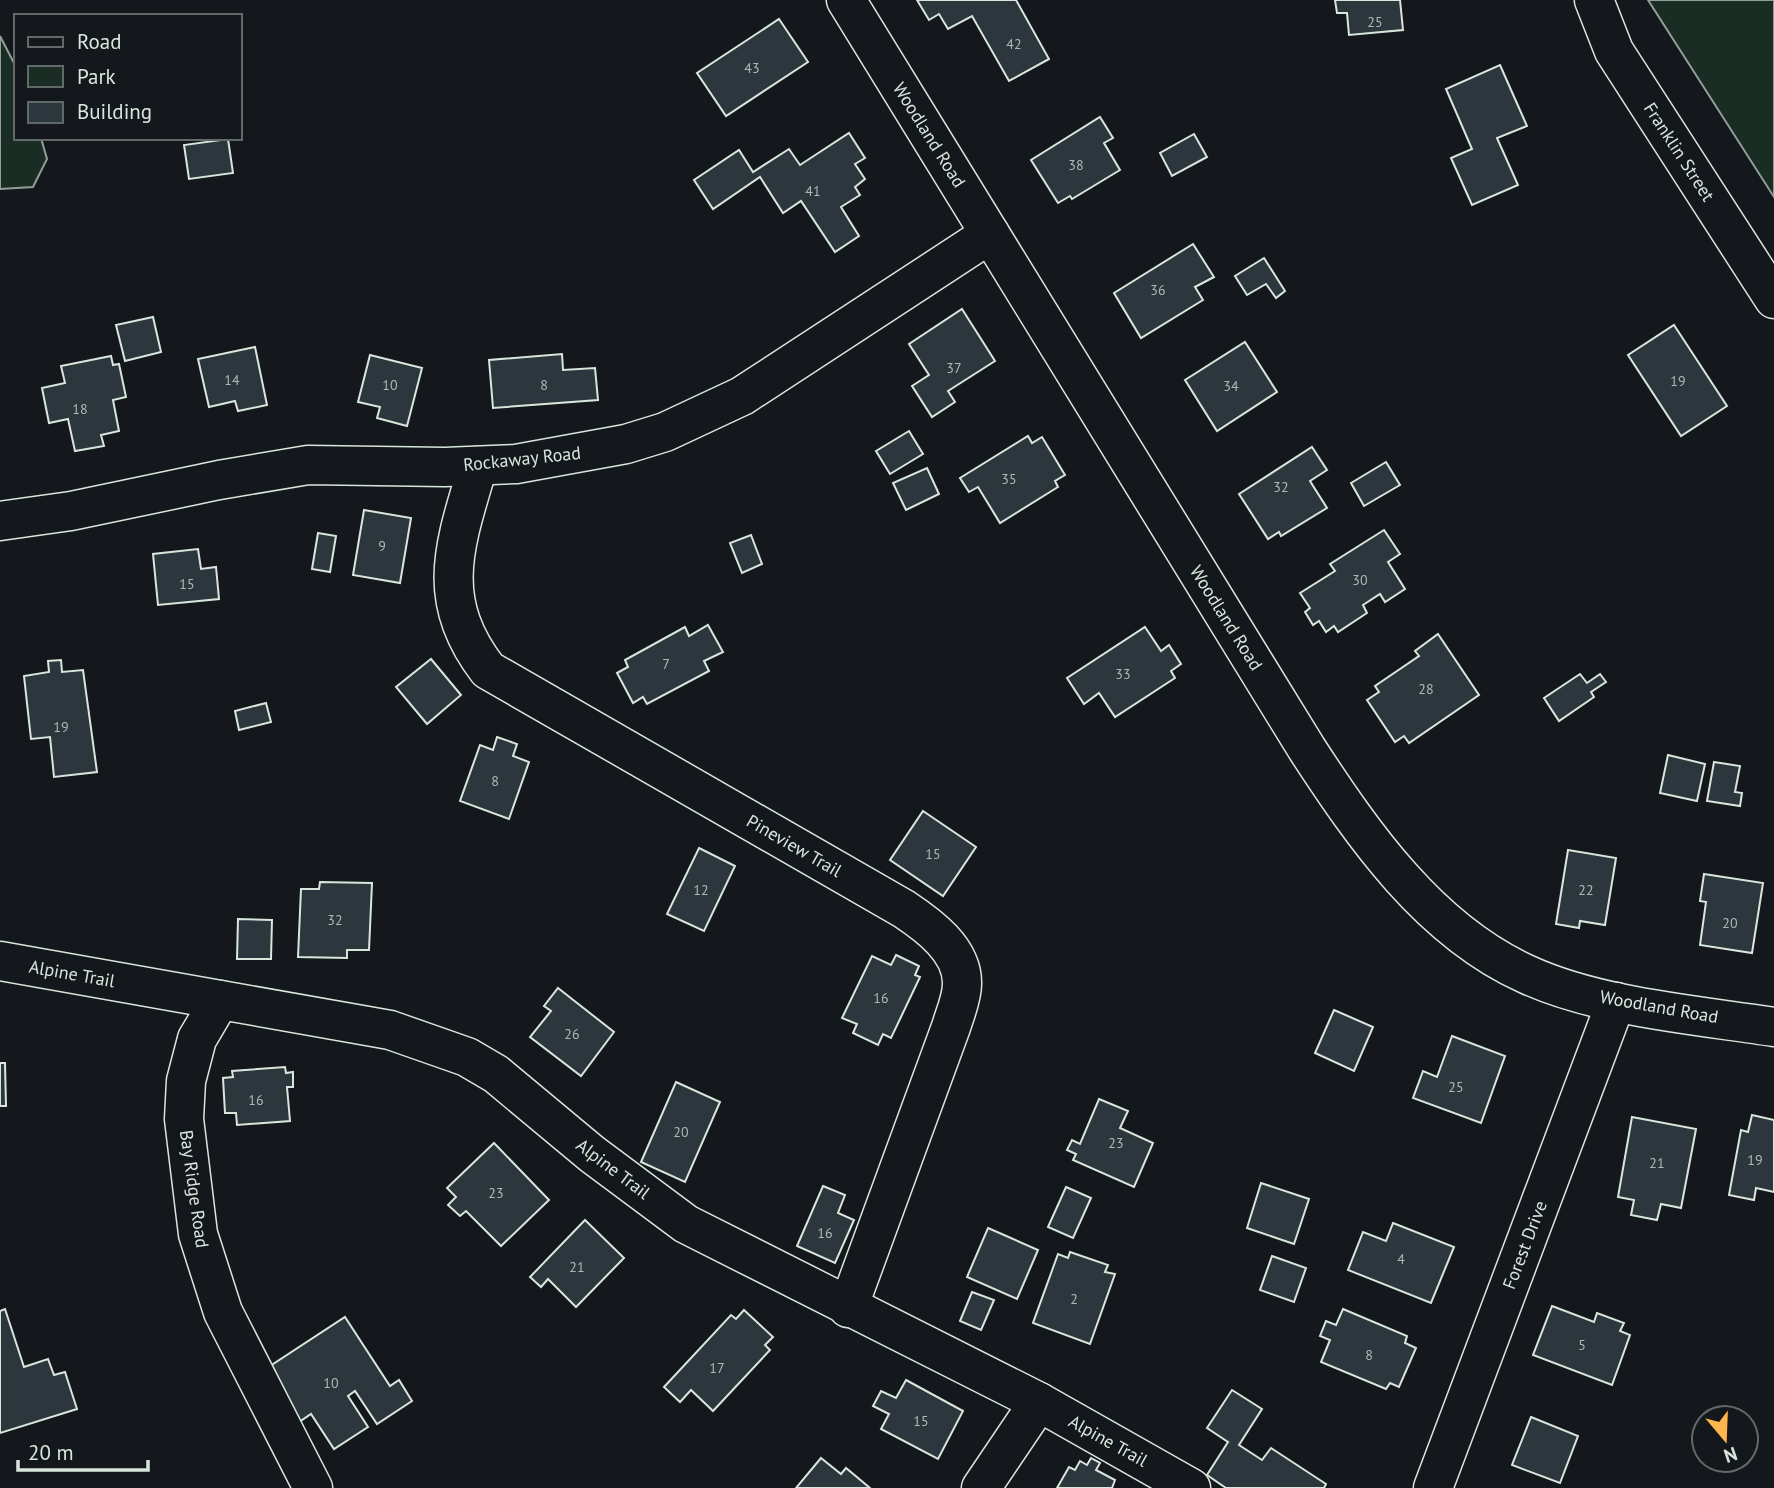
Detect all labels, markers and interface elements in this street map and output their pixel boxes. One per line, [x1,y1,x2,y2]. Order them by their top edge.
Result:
house number: 25 [1367,13,1383,31]
legend [14,14,242,140]
text: Road [77,28,121,55]
house number: 42 [1006,35,1022,53]
house number: 43 [744,59,760,77]
text: Park [77,63,116,90]
street label: Woodland Road [888,78,971,192]
text: Building [77,98,152,125]
street label: Franklin Street [1639,98,1720,206]
house number: 38 [1068,156,1084,174]
house number: 41 [805,182,821,200]
house number: 36 [1150,281,1166,299]
house number: 37 [946,359,962,377]
house number: 14 [224,371,240,389]
house number: 19 [1670,372,1686,390]
house number: 10 [382,376,398,394]
house number: 8 [540,376,548,394]
house number: 34 [1223,377,1239,395]
house number: 18 [72,400,88,418]
street label: Rockaway Road [462,441,582,476]
house number: 35 [1001,470,1017,488]
house number: 32 [1273,478,1289,496]
house number: 9 [378,537,386,555]
street label: Woodland Road [1185,561,1268,675]
house number: 30 [1352,571,1368,589]
house number: 15 [179,575,195,593]
house number: 7 [662,655,670,673]
house number: 33 [1115,665,1131,683]
house number: 28 [1418,680,1434,698]
house number: 19 [53,718,69,736]
house number: 8 [491,772,499,790]
street label: Pineview Trail [743,809,847,882]
house number: 15 [925,845,941,863]
house number: 12 [693,881,709,899]
house number: 22 [1578,881,1594,899]
house number: 32 [327,911,343,929]
house number: 20 [1722,914,1738,932]
street label: Alpine Trail [27,955,118,992]
street label: Woodland Road [1598,985,1720,1028]
house number: 16 [873,989,889,1007]
house number: 26 [564,1025,580,1043]
house number: 25 [1448,1078,1464,1096]
house number: 16 [248,1091,264,1109]
house number: 20 [673,1123,689,1141]
street label: Bay Ridge Road [175,1128,214,1249]
street label: Alpine Trail [572,1133,655,1204]
house number: 23 [1108,1134,1124,1152]
house number: 19 [1747,1151,1763,1169]
house number: 21 [1649,1154,1665,1172]
house number: 23 [488,1184,504,1202]
street label: Forest Drive [1497,1197,1552,1292]
house number: 16 [817,1224,833,1242]
house number: 4 [1397,1250,1405,1268]
house number: 21 [569,1258,585,1276]
house number: 2 [1070,1290,1078,1308]
house number: 5 [1578,1336,1586,1354]
house number: 8 [1365,1346,1373,1364]
house number: 17 [709,1359,725,1377]
house number: 10 [323,1374,339,1392]
north arrow [1690,1404,1760,1474]
street label: Alpine Trail [1065,1409,1152,1472]
house number: 15 [913,1412,929,1430]
scale bar [18,1428,147,1472]
text: 20 m [28,1439,74,1466]
text: N [1721,1442,1740,1468]

